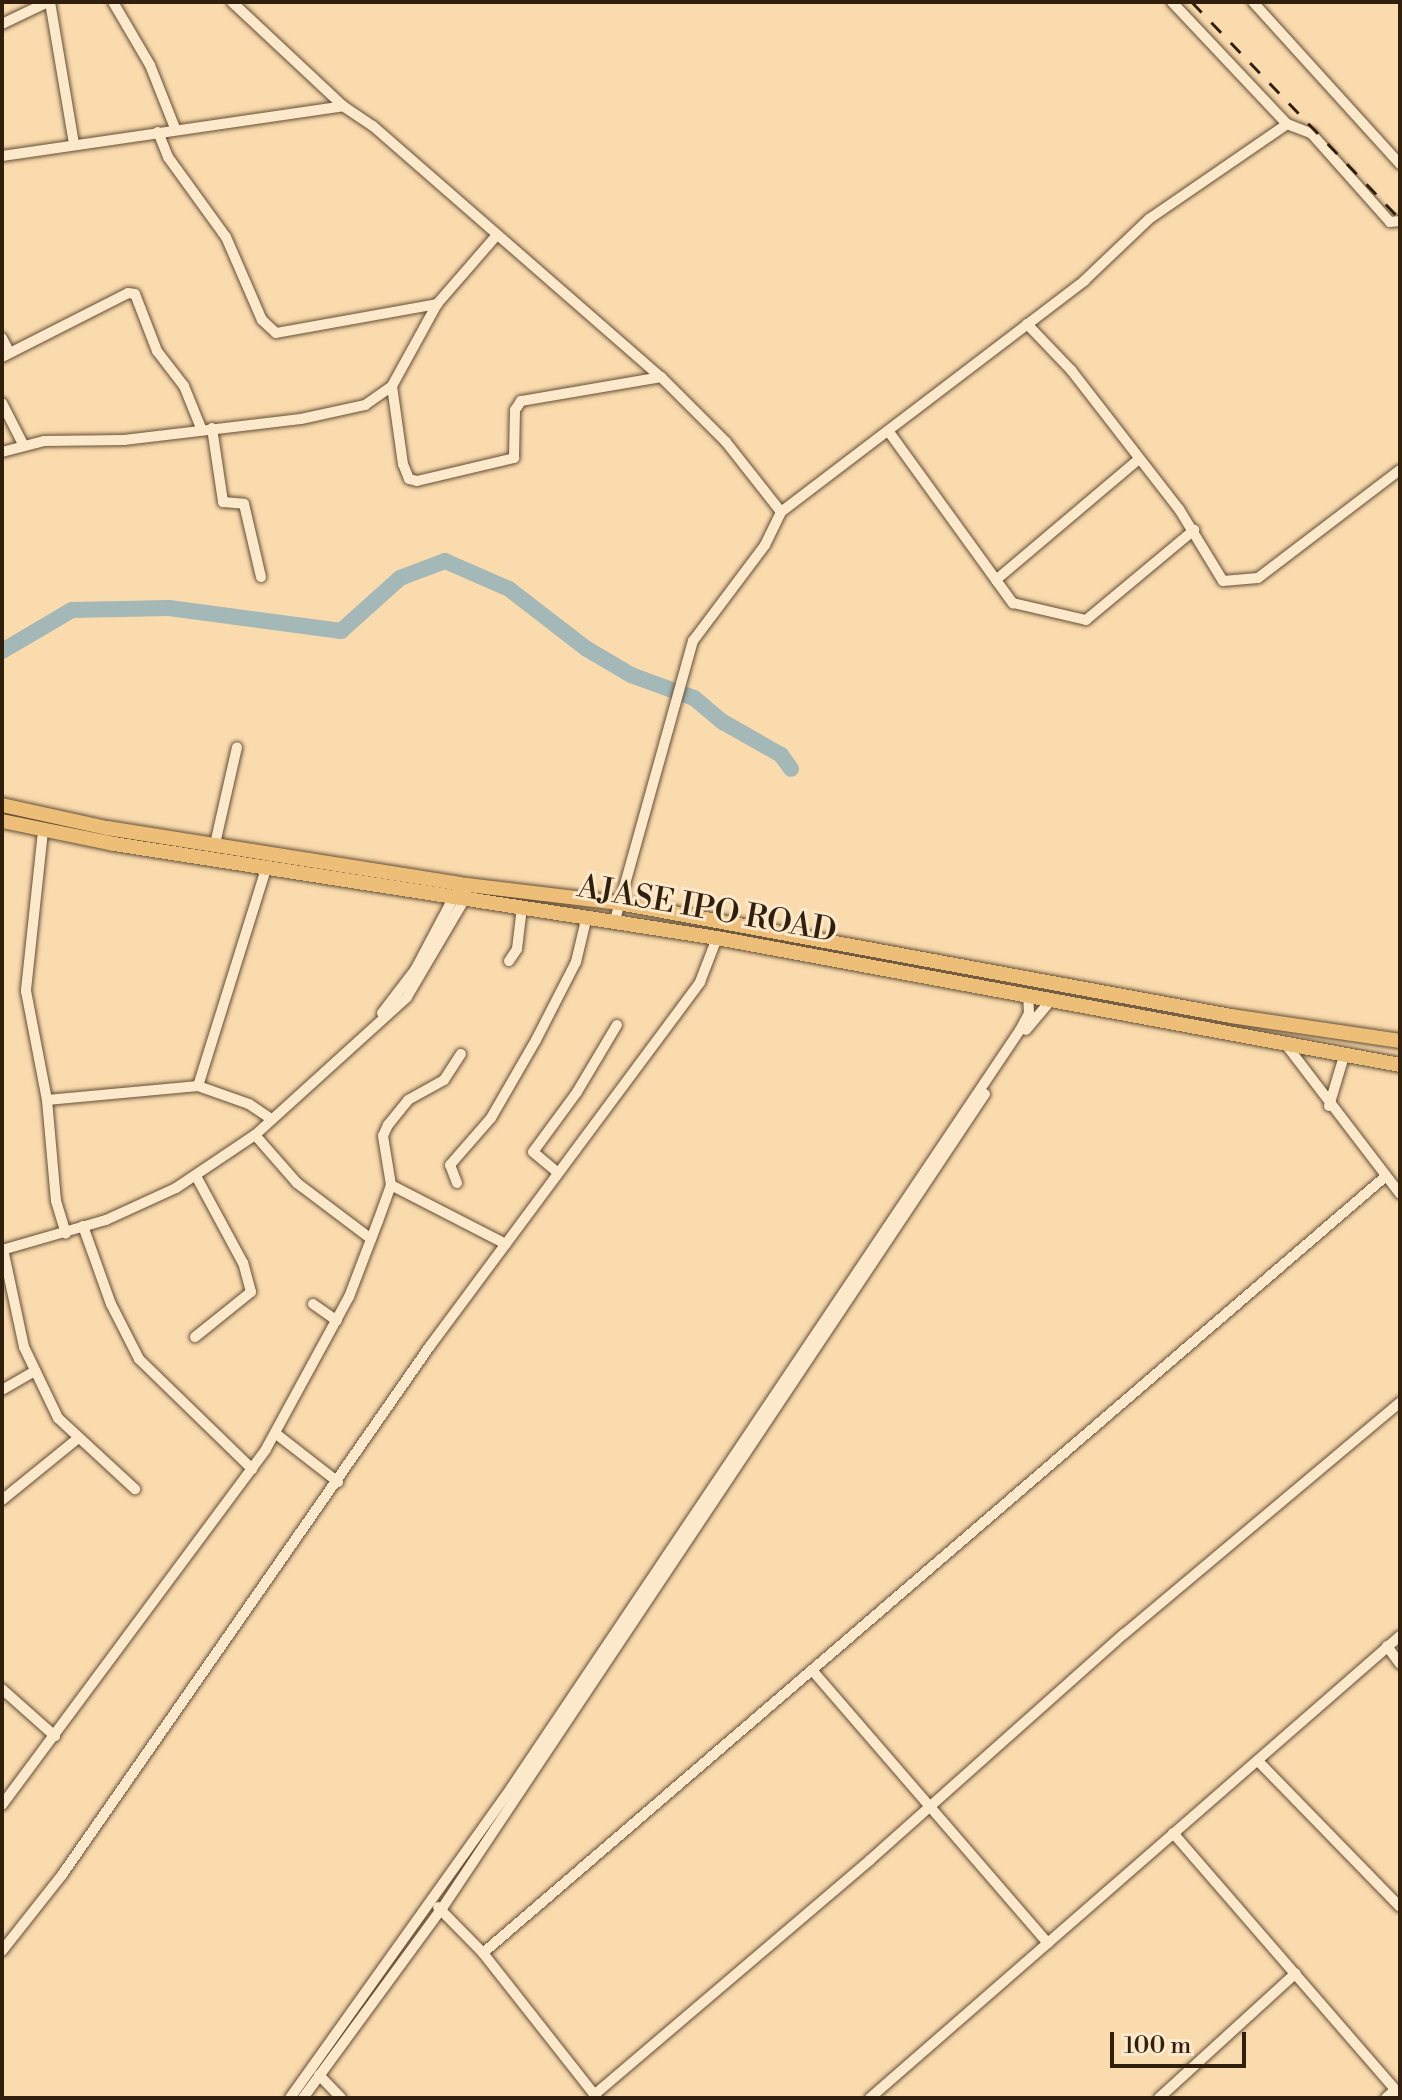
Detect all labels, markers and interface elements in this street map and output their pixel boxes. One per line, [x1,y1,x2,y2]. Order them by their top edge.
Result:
street label: AJASE IPO ROAD [575,867,839,951]
scale bar [1114,2016,1250,2066]
text: 100 m [1124,2031,1191,2061]

